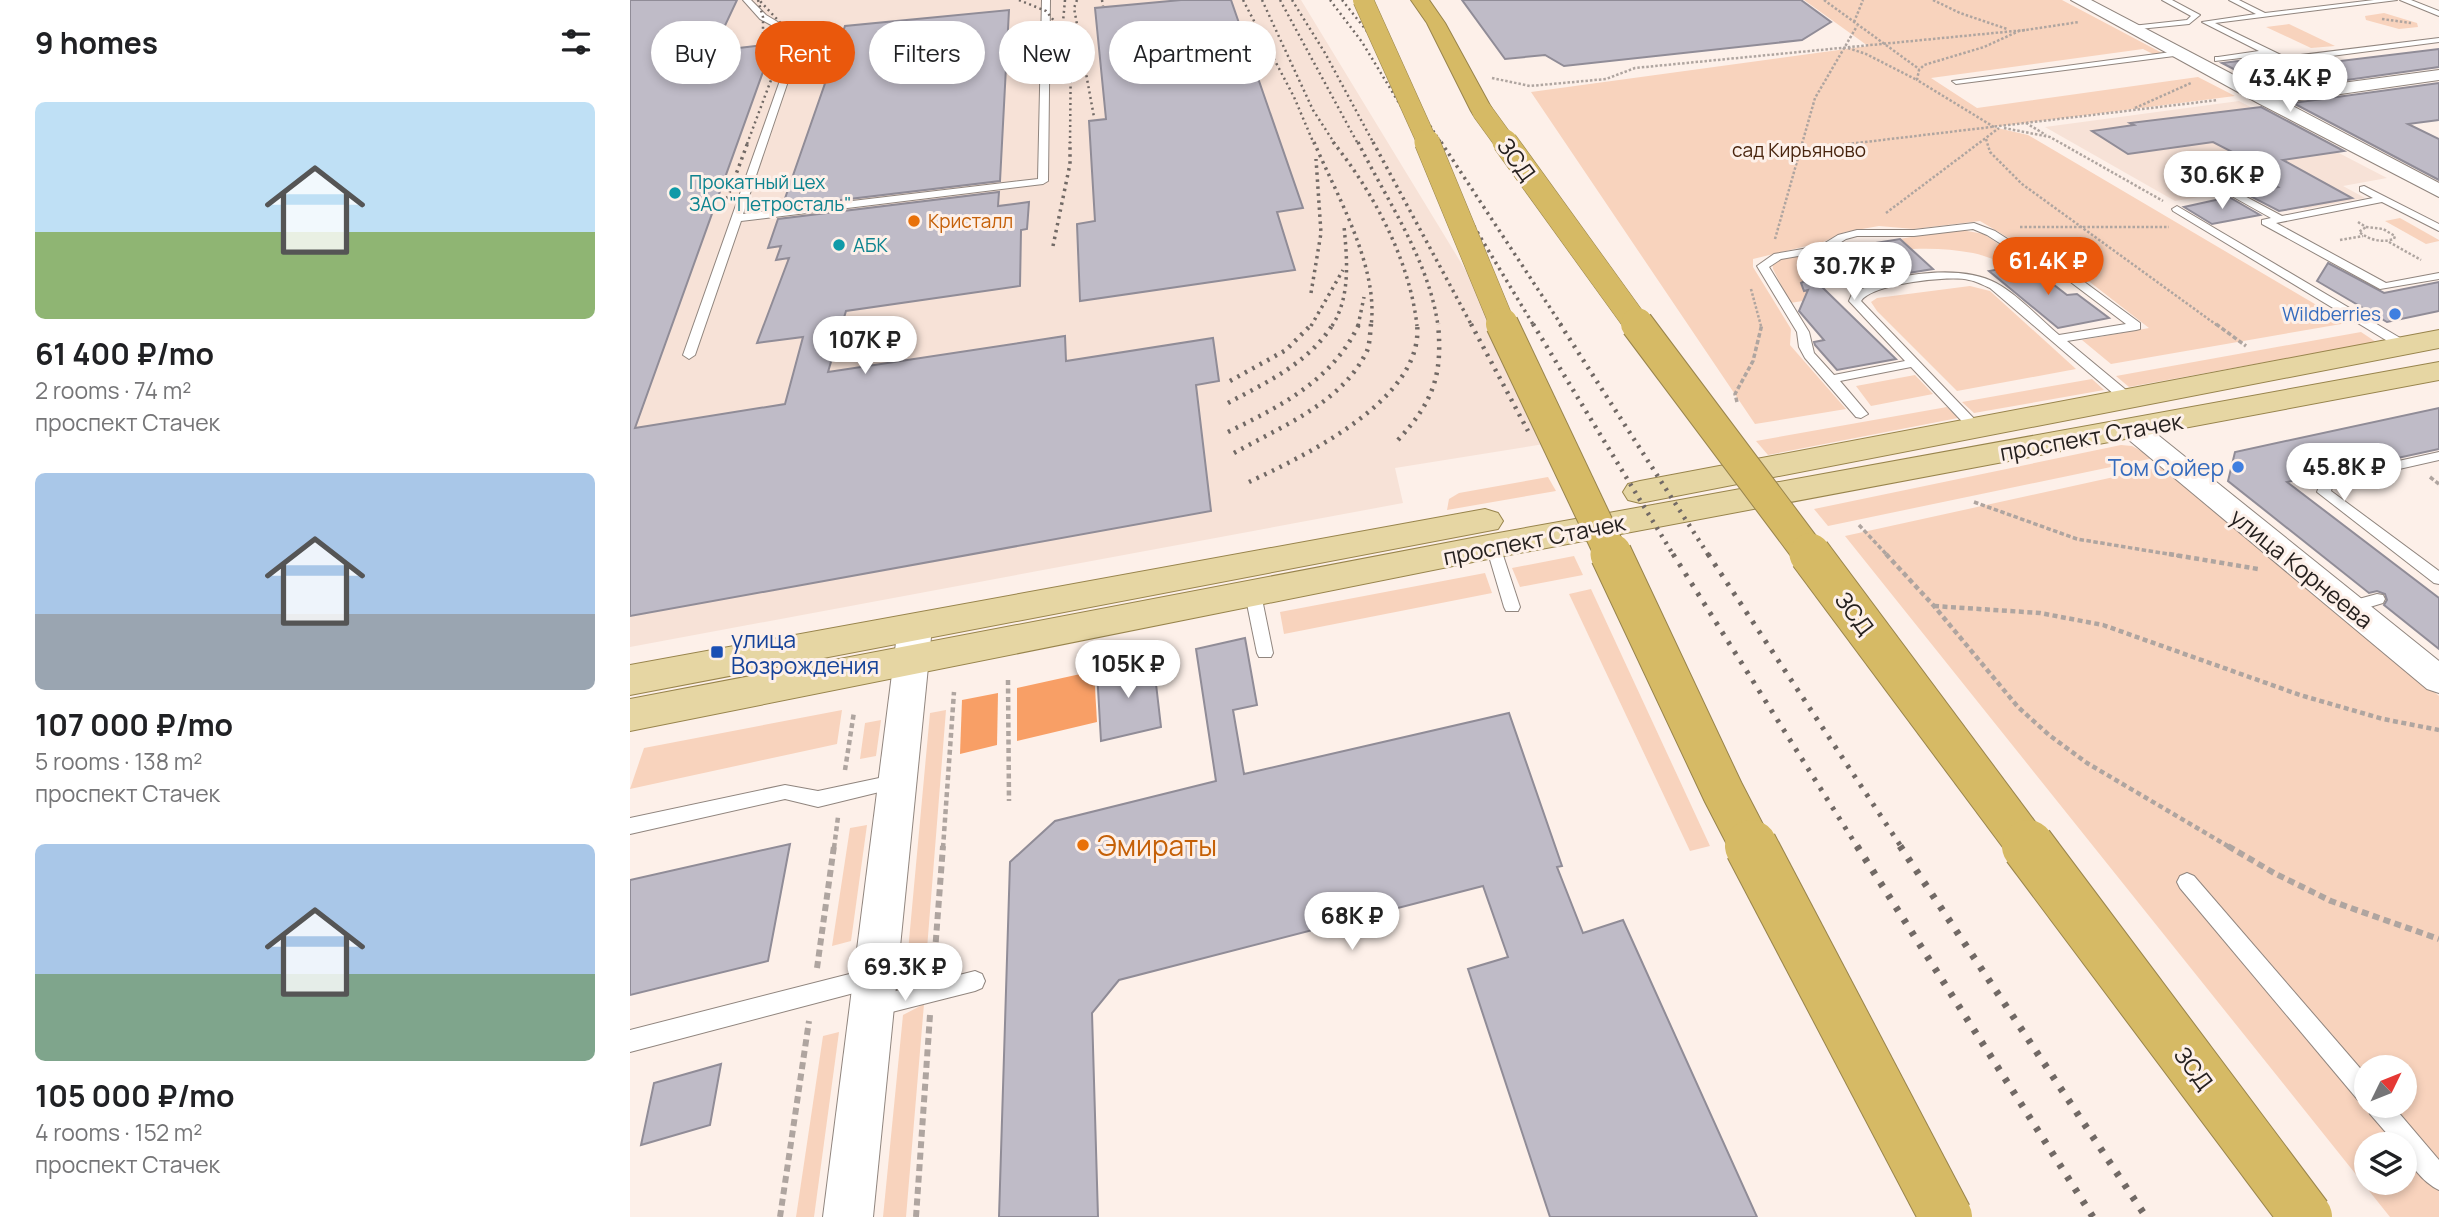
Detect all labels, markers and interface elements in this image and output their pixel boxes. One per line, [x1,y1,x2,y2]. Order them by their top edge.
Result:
chip: Buy [651,21,741,84]
chip: Rent [755,21,855,84]
chip: Filters [869,21,985,84]
chip: New [999,21,1095,84]
chip: Apartment [1109,21,1276,84]
text: 9 homes [35,22,158,63]
icon: filters [557,23,595,61]
pin: 43.4K ₽ [2225,54,2355,114]
text: 43.4K ₽ [2248,61,2332,93]
street label: ЗСД [1490,131,1544,187]
park label: сад Кирьяново [1732,137,1866,163]
icon: home [252,147,378,273]
pin: 30.6K ₽ [2157,152,2287,211]
text: 30.6K ₽ [2180,158,2264,190]
place label: Прокатный цех ЗАО "Петросталь" [689,169,852,217]
marker: Прокатный цех ЗАО "Петросталь" [667,185,683,201]
place label: Кристалл [928,208,1013,234]
marker: Кристалл [906,213,922,229]
place label: АБК [853,232,889,258]
marker: АБК [831,237,847,253]
pin: 61.4K ₽ [1983,238,2113,297]
pin: 30.7K ₽ [1789,243,1919,302]
text: 61.4K ₽ [2009,244,2087,276]
text: 30.7K ₽ [1813,249,1895,281]
place label: Wildberries [2282,301,2381,327]
marker: Wildberries [2387,306,2403,322]
pin: 107K ₽ [808,316,922,376]
text: 107K ₽ [829,323,901,355]
text: 61 400 ₽/mo [35,333,214,374]
text: 2 rooms · 74 m² [35,374,191,406]
street label: проспект Стачек [1997,404,2185,468]
text: проспект Стачек [35,406,220,438]
pin: 45.8K ₽ [2279,444,2409,503]
text: 45.8K ₽ [2302,450,2386,482]
place label: Том Сойер [2108,451,2224,483]
marker: Том Сойер [2230,459,2246,475]
street label: улица Корнеева [2224,500,2380,636]
street label: проспект Стачек [1440,506,1628,572]
icon: home [252,518,378,644]
street label: ЗСД [1828,585,1882,641]
place label: улица Возрождения [731,623,879,681]
pin: 105K ₽ [1071,640,1185,700]
marker: улица Возрождения [709,644,725,660]
text: 105K ₽ [1091,647,1165,679]
text: 107 000 ₽/mo [35,704,233,745]
text: 5 rooms · 138 m² [35,745,202,777]
text: проспект Стачек [35,777,220,809]
place label: Эмираты [1097,826,1217,864]
marker: Эмираты [1075,837,1091,853]
icon: home [252,889,378,1015]
pin: 68K ₽ [1303,892,1401,952]
text: 68K ₽ [1320,899,1384,931]
pin: 69.3K ₽ [840,944,970,1003]
text: 69.3K ₽ [863,950,947,982]
street label: ЗСД [2167,1040,2221,1096]
north arrow [2354,1055,2417,1118]
map controls [2354,1055,2417,1195]
text: 105 000 ₽/mo [35,1075,235,1116]
text: 4 rooms · 152 m² [35,1116,202,1148]
button: layers [2354,1132,2417,1195]
text: проспект Стачек [35,1148,220,1180]

